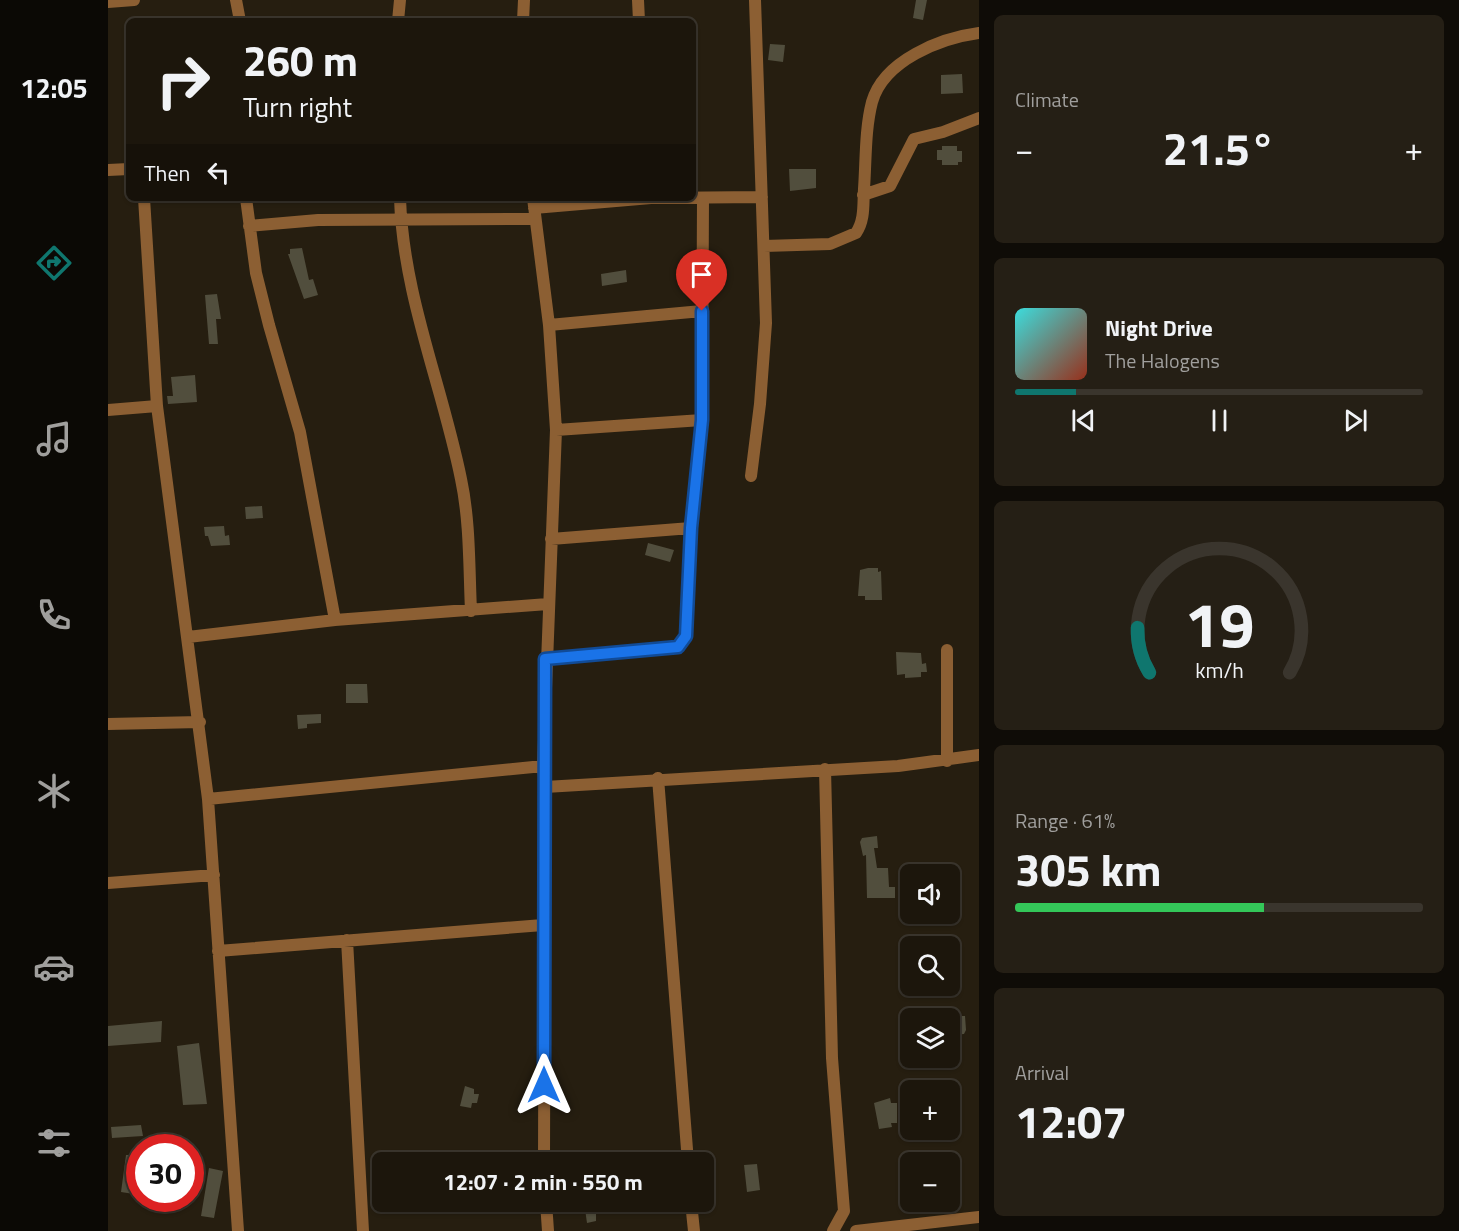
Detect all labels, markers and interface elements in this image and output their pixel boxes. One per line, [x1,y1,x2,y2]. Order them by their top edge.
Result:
text: 260 m [243,28,358,92]
icon: right [144,42,222,120]
text: 12:05 [20,67,88,108]
text: Climate [1015,84,1079,115]
text: Turn right [243,86,352,127]
text: 21.5° [1163,114,1275,182]
text: − [1015,124,1033,174]
text: + [1405,124,1423,174]
text: Then [144,156,190,190]
icon: left [202,156,235,189]
icon: directions [33,242,75,284]
pin [676,249,727,311]
icon: arrive [685,258,718,291]
text: Night Drive [1105,311,1213,345]
text: The Halogens [1105,345,1220,376]
icon: previous [1067,404,1100,437]
icon: pause [1203,404,1236,437]
icon: next [1339,404,1372,437]
icon: music [33,418,75,460]
text: 19 [1184,576,1254,671]
icon: phone [33,594,75,636]
text: km/h [1195,654,1243,686]
icon: climate [33,770,75,812]
text: Range · 61% [1015,805,1115,836]
text: 305 km [1015,835,1161,903]
map controls [900,864,960,1212]
button: sound [900,864,960,924]
button: search [900,936,960,996]
icon: car [33,946,75,988]
button: layers [900,1008,960,1068]
position arrow [512,1053,576,1117]
text: Arrival [1015,1057,1069,1088]
button: + [900,1080,960,1140]
text: 12:07 [1015,1087,1127,1155]
icon: filters [33,1122,75,1164]
speed limit sign: 30 [126,1134,204,1212]
button: − [900,1152,960,1212]
text: 12:07 · 2 min · 550 m [443,1165,643,1199]

